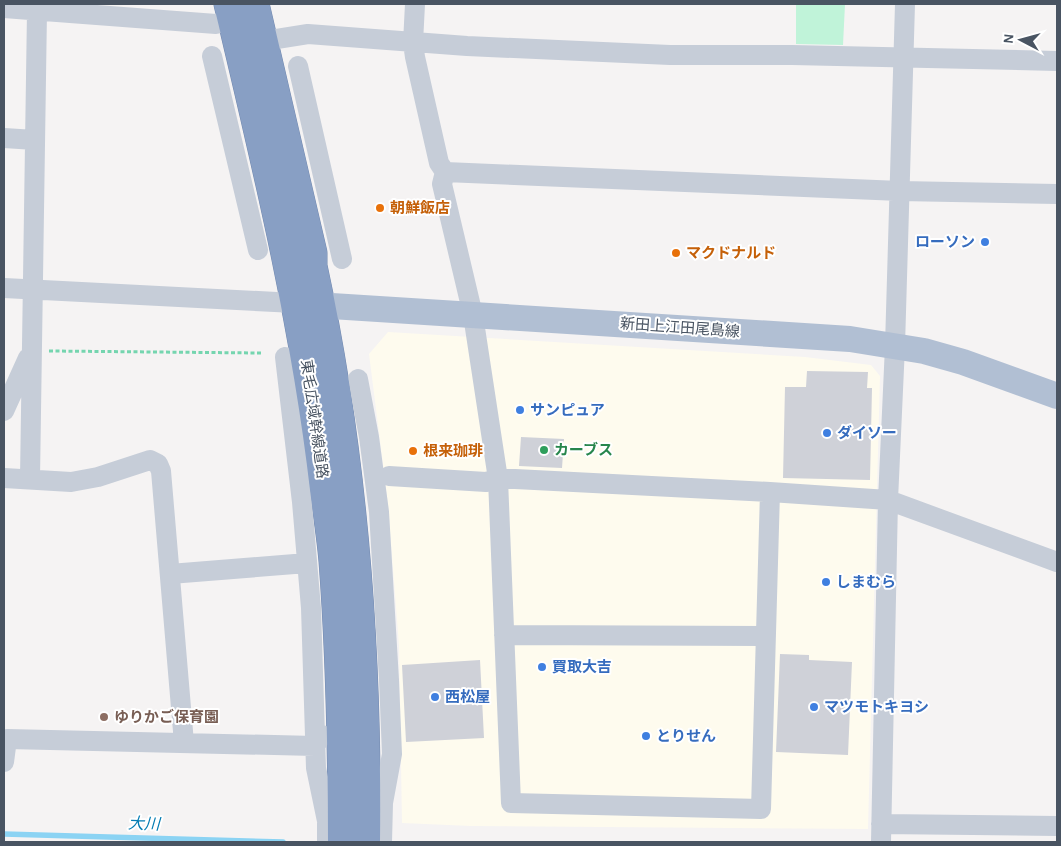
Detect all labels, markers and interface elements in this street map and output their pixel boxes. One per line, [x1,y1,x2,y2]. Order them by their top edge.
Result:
north arrow [996,15,1046,65]
text: N [1002,33,1017,44]
place label: 朝鮮飯店 [390,200,450,216]
marker: 朝鮮飯店 [374,202,386,214]
place label: ローソン [915,235,975,250]
marker: ローソン [979,236,991,248]
place label: マクドナルド [686,245,776,261]
marker: マクドナルド [670,247,682,259]
street label: 新田上江田尾島線 [620,315,740,340]
street label: 東毛広域幹線道路 [298,358,331,479]
place label: サンピュア [530,403,605,418]
marker: サンピュア [514,404,526,416]
place label: ダイソー [837,425,897,441]
marker: ダイソー [821,427,833,439]
place label: カーブス [554,441,613,458]
place label: 根来珈琲 [423,443,483,459]
marker: カーブス [538,444,550,456]
marker: 根来珈琲 [407,445,419,457]
place label: しまむら [836,574,896,590]
marker: しまむら [820,576,832,588]
place label: 買取大吉 [552,659,612,675]
marker: 買取大吉 [536,661,548,673]
place label: 西松屋 [445,689,490,705]
marker: 西松屋 [429,691,441,703]
place label: マツモトキヨシ [824,699,929,715]
marker: マツモトキヨシ [808,701,820,713]
place label: ゆりかご保育園 [114,708,219,725]
marker: ゆりかご保育園 [98,711,110,723]
place label: とりせん [656,728,716,744]
marker: とりせん [640,730,652,742]
water label: 大川 [128,814,162,833]

